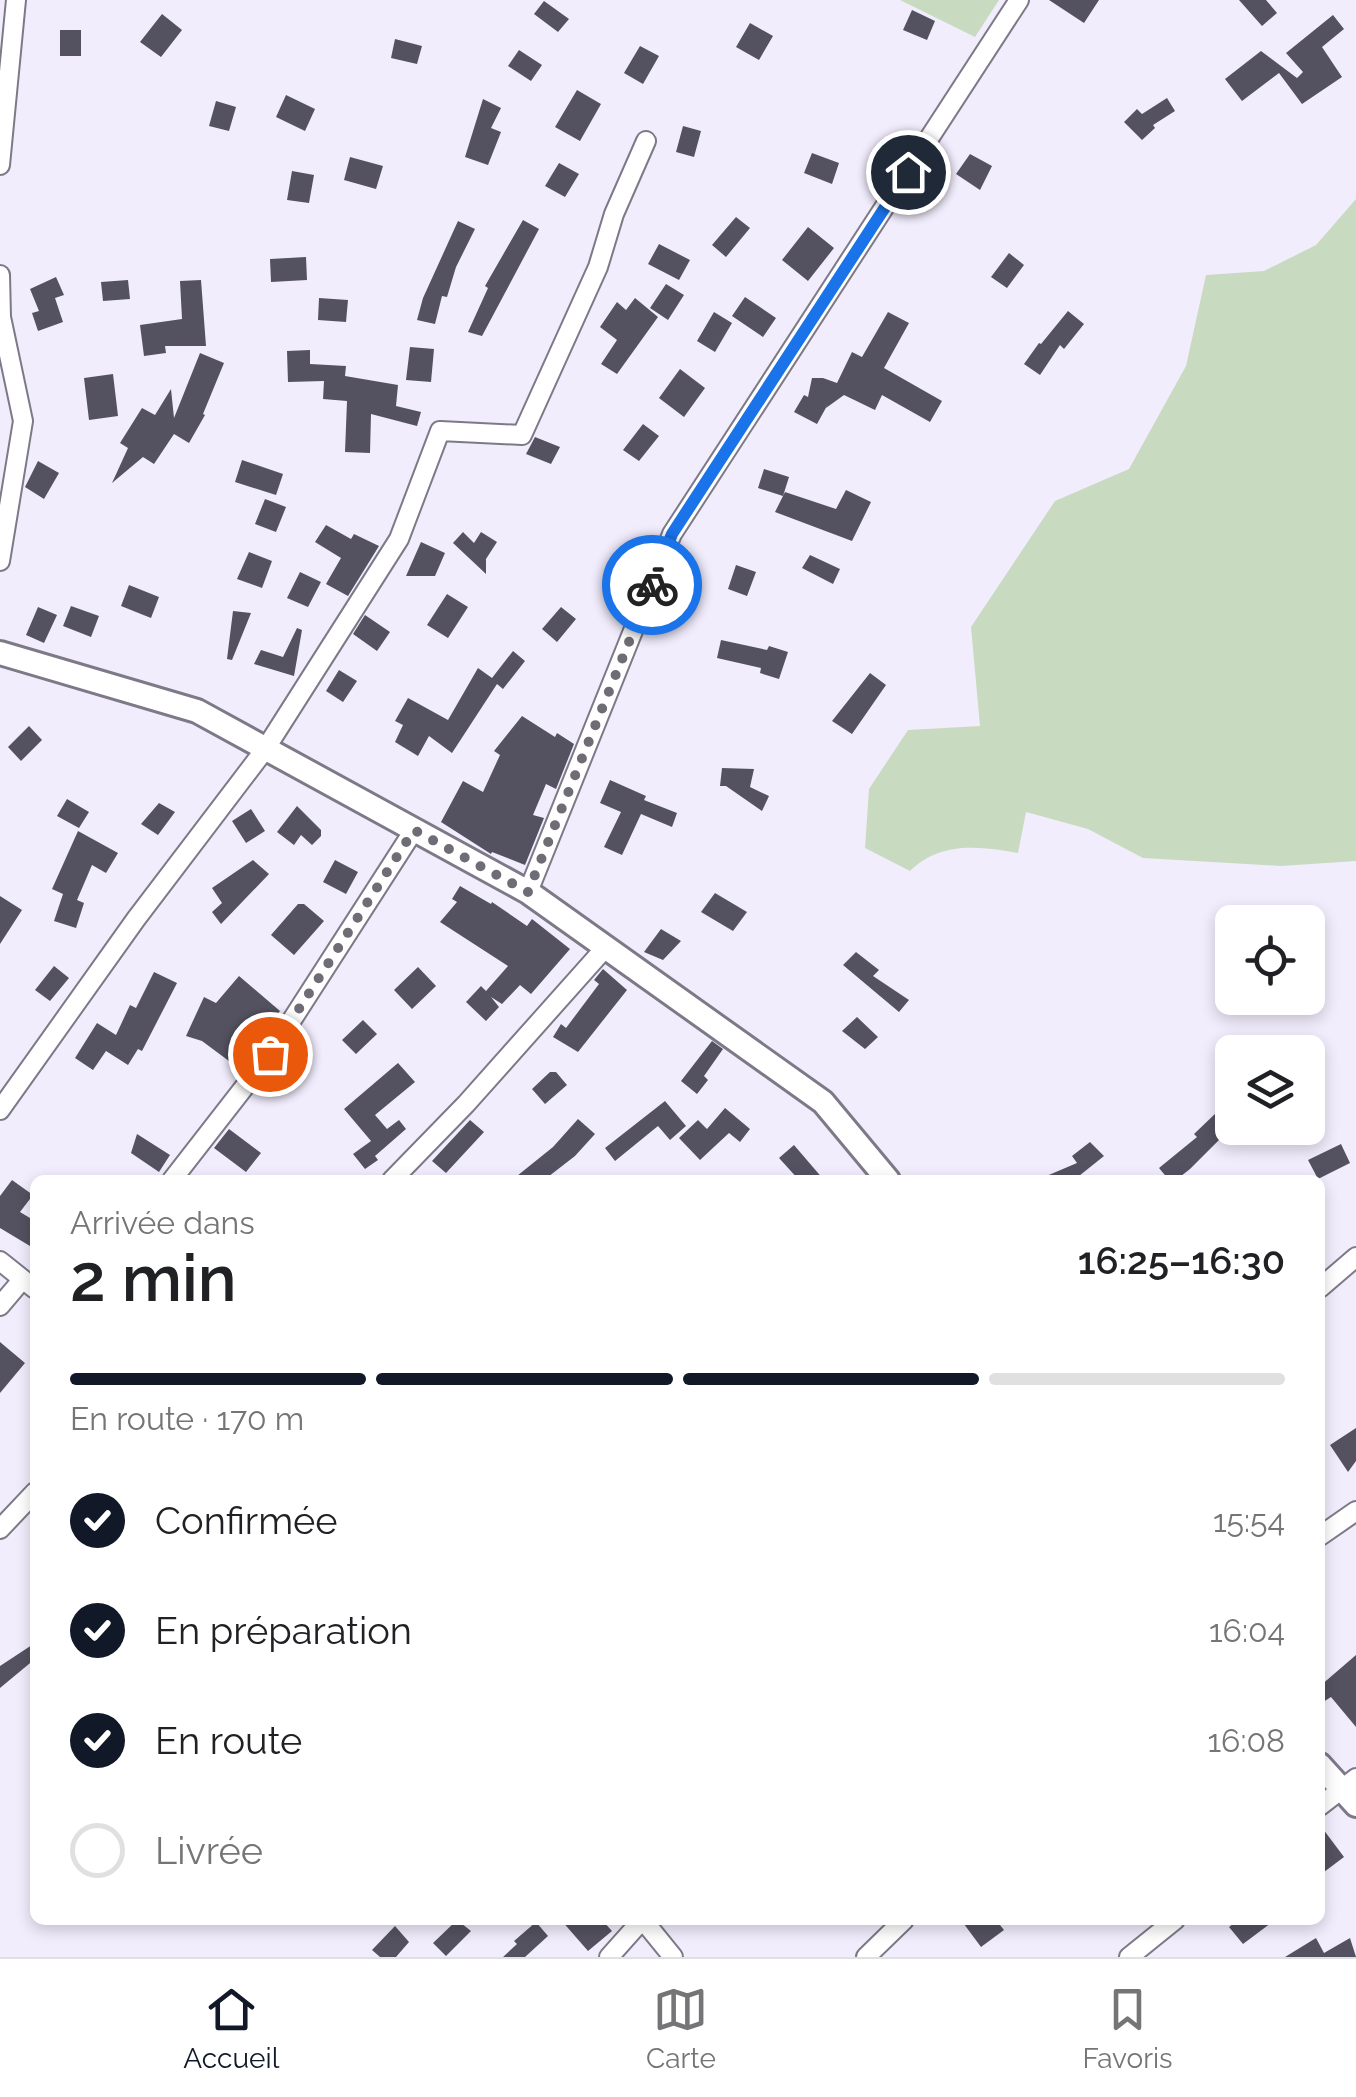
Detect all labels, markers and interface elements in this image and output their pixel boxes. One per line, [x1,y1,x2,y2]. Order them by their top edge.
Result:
pin [866,130,951,215]
icon: home [881,145,936,200]
courier [602,535,702,635]
icon: bike [625,558,680,613]
map controls [1215,905,1325,1145]
button: locate [1215,905,1325,1015]
pin [228,1012,313,1097]
icon: bag [243,1027,298,1082]
button: layers [1215,1035,1325,1145]
text: Arrivée dans [70,1204,255,1241]
text: 16:25–16:30 [1078,1238,1285,1283]
text: 2 min [70,1240,237,1316]
text: En route · 170 m [70,1400,304,1437]
icon: check [70,1493,125,1548]
text: Confirmée [155,1498,338,1543]
text: 15:54 [1213,1502,1285,1539]
icon: check [70,1603,125,1658]
text: En préparation [155,1608,412,1653]
text: 16:04 [1209,1612,1285,1649]
icon: check [70,1713,125,1768]
text: En route [155,1718,302,1763]
text: 16:08 [1207,1722,1285,1759]
text: Livrée [155,1828,263,1873]
tab: Accueil [183,1982,279,2075]
tab: Carte [646,1982,716,2075]
tab: Favoris [1083,1982,1173,2075]

